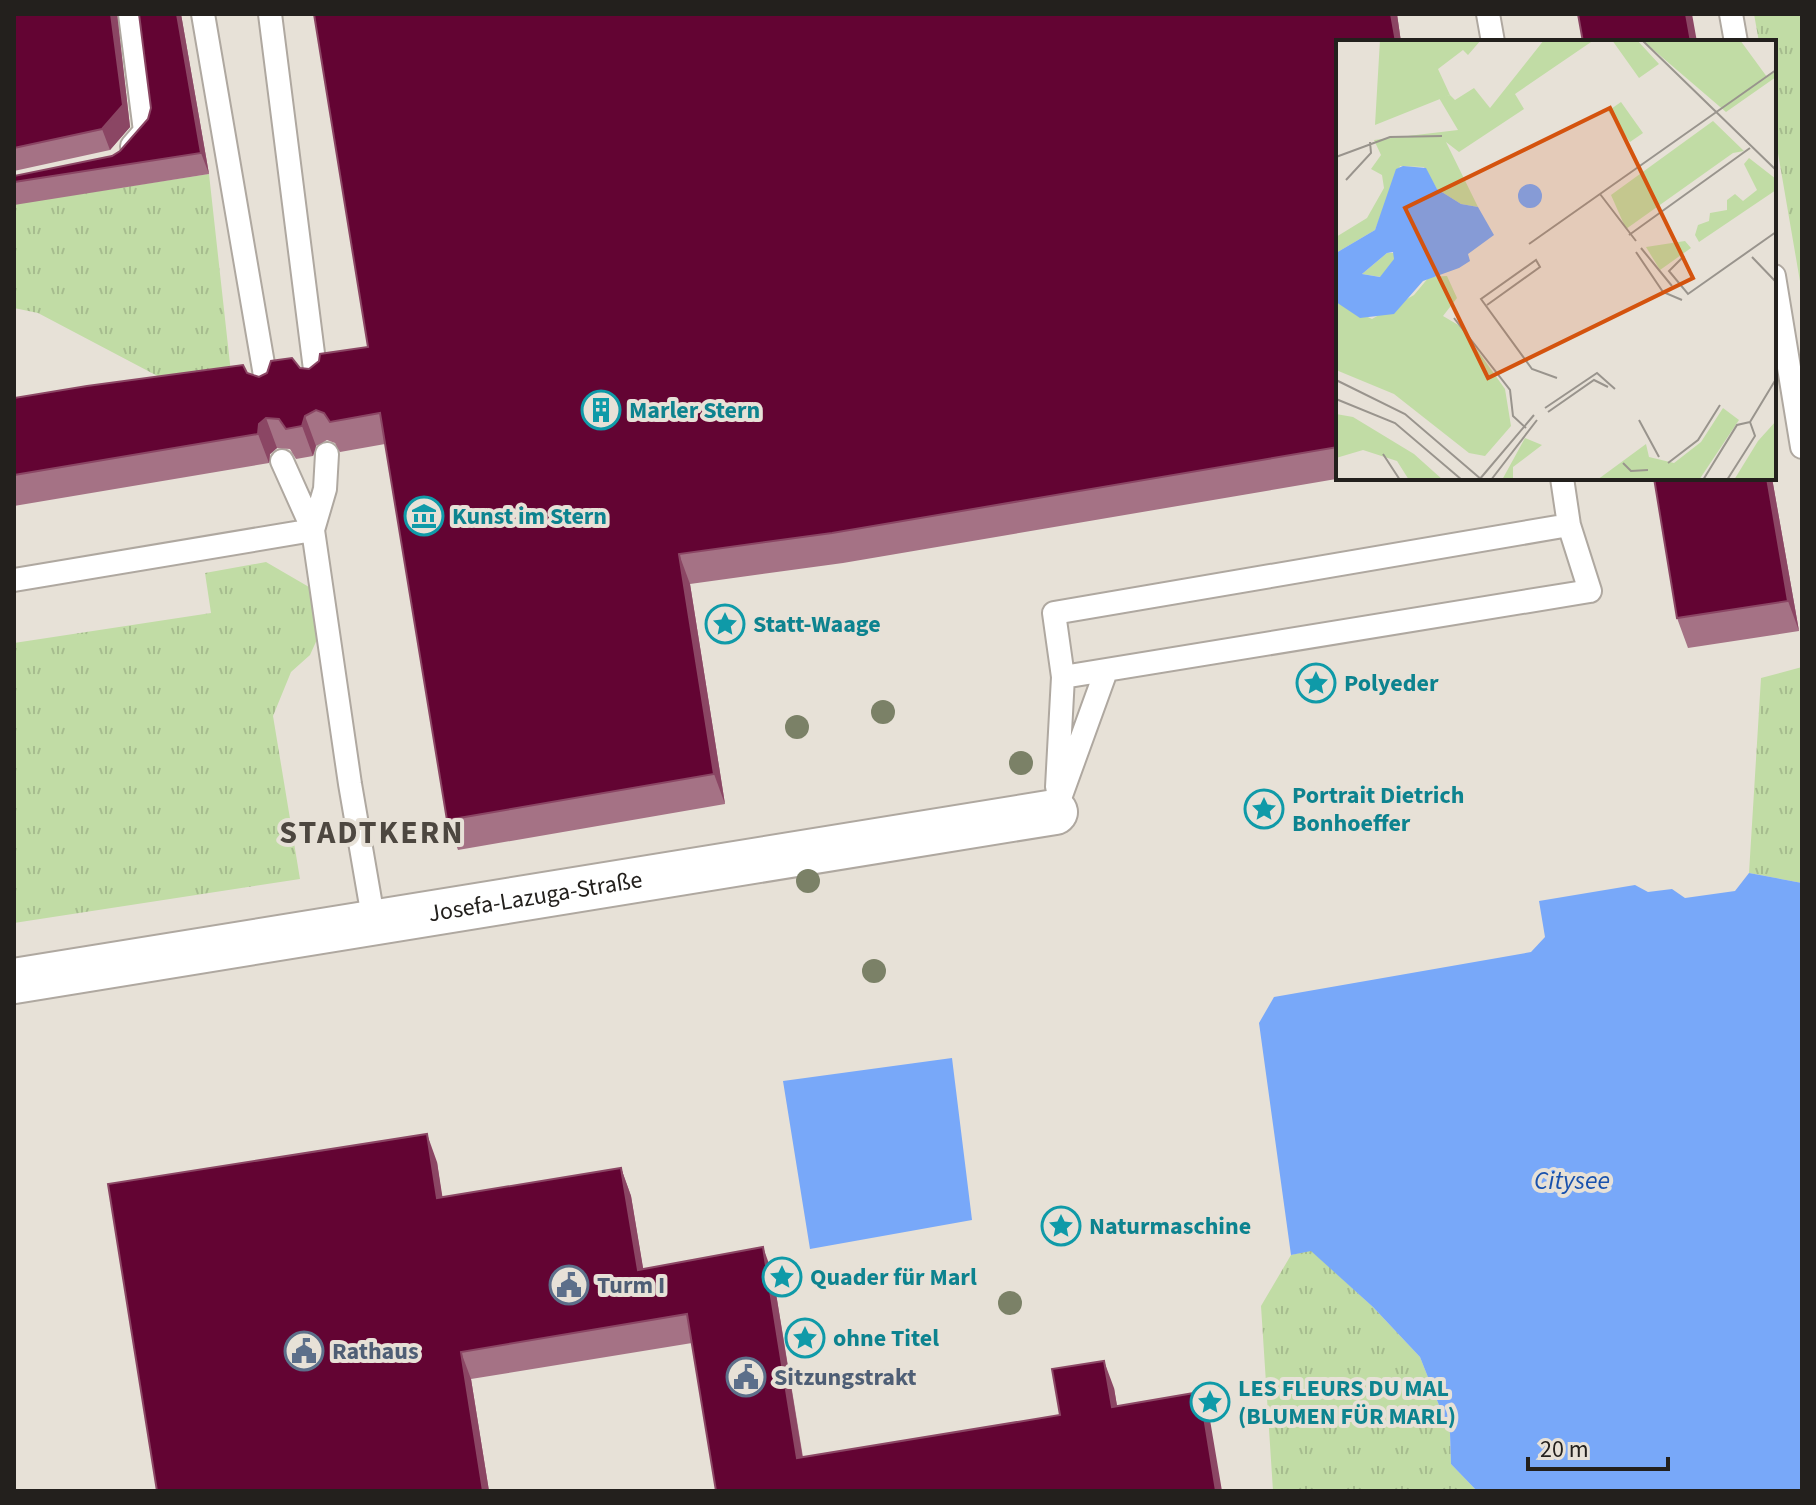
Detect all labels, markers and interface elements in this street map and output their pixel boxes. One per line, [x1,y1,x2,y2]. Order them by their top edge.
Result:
inset map [1336,40,1776,480]
building icon: Marler Stern [580,389,622,431]
place label: Marler Stern [629,393,760,428]
museum icon: Kunst im Stern [403,495,445,537]
place label: Kunst im Stern [452,499,607,534]
place icon: Statt-Waage [704,603,746,645]
place label: Statt-Waage [753,607,881,642]
place icon: Polyeder [1295,662,1337,704]
place label: Polyeder [1344,666,1439,701]
place label: Portrait Dietrich Bonhoeffer [1292,778,1464,841]
place icon: Portrait Dietrich Bonhoeffer [1243,788,1285,830]
district label: STADTKERN [279,810,465,856]
street label: Josefa-Lazuga-Straße [426,862,645,931]
water label: Citysee [1534,1162,1610,1199]
place icon: Naturmaschine [1040,1205,1082,1247]
place label: Naturmaschine [1089,1209,1251,1244]
place icon: Quader für Marl [761,1256,803,1298]
place label: Quader für Marl [810,1260,977,1295]
public building icon: Turm I [548,1264,590,1306]
place label: Turm I [597,1268,665,1303]
place icon: ohne Titel [784,1317,826,1359]
place label: ohne Titel [833,1321,939,1356]
public building icon: Rathaus [283,1330,325,1372]
place label: Rathaus [332,1334,419,1369]
public building icon: Sitzungstrakt [725,1356,767,1398]
place label: Sitzungstrakt [774,1360,917,1395]
place label: LES FLEURS DU MAL (BLUMEN FÜR MARL) [1238,1371,1456,1434]
place icon: LES FLEURS DU MAL (BLUMEN FÜR MARL) [1189,1381,1231,1423]
scale bar [1528,1421,1668,1471]
text: 20 m [1540,1432,1589,1467]

